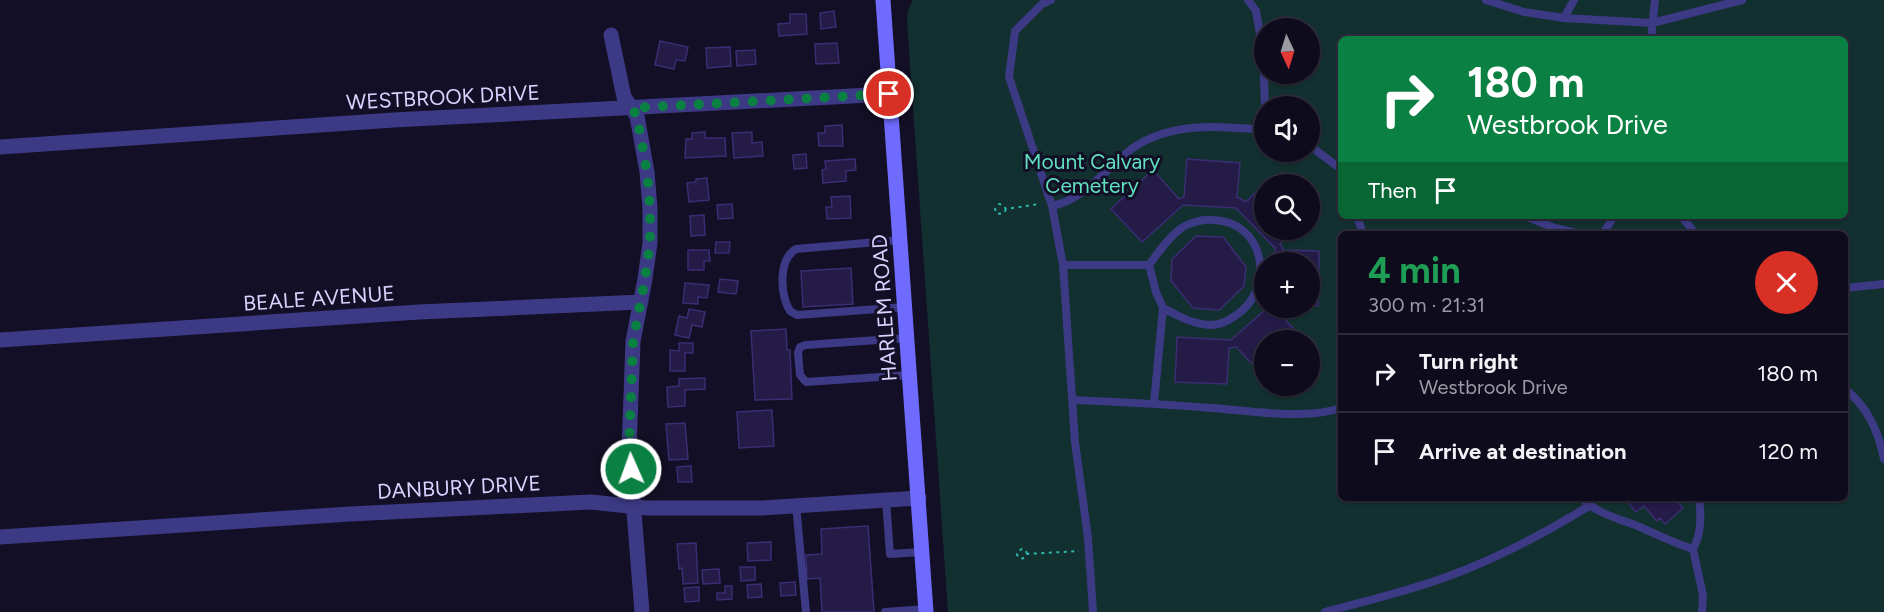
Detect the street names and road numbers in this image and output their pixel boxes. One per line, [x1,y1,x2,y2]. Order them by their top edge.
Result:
street label: WESTBROOK DRIVE [346,79,540,115]
street label: HARLEM ROAD [866,234,902,382]
street label: BEALE AVENUE [242,280,396,316]
street label: DANBURY DRIVE [377,470,541,504]

